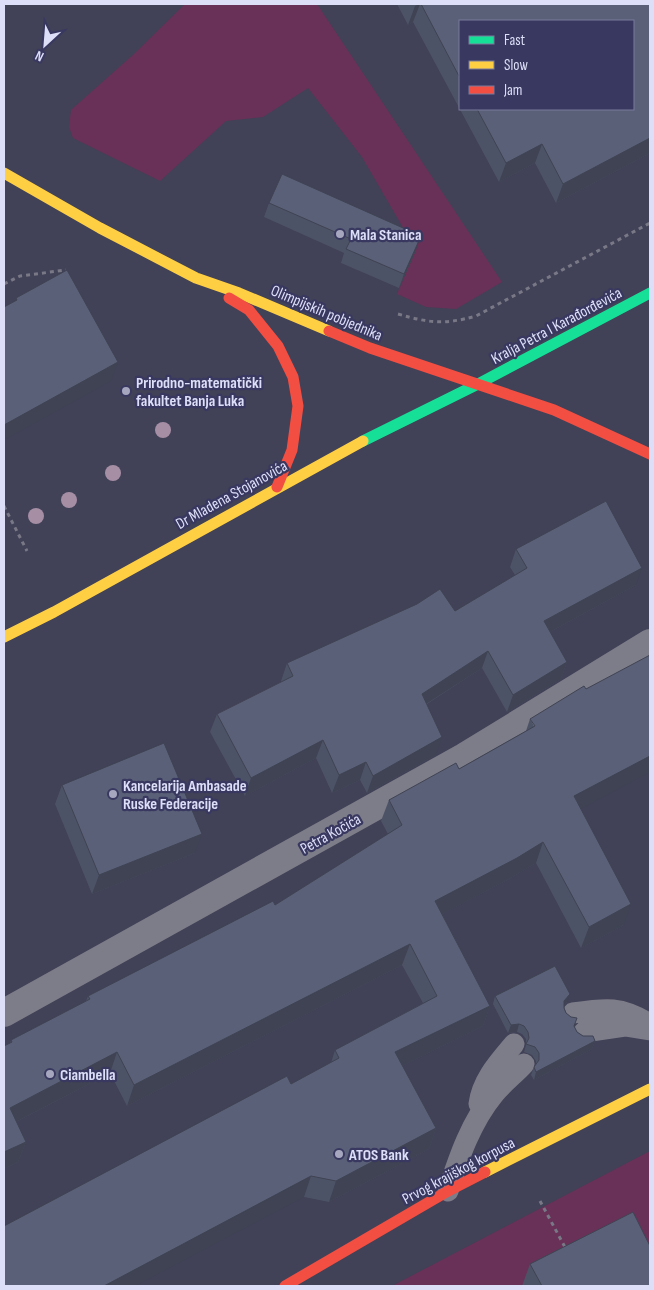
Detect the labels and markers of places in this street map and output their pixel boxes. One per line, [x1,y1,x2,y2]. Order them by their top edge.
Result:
place label: Mala Stanica [350,226,422,245]
marker: Mala Stanica [334,228,346,240]
place label: Prirodno-matematički fakultet Banja Luka [136,374,262,411]
marker: Prirodno-matematički fakultet Banja Luka [120,385,132,397]
place label: Kancelarija Ambasade Ruske Federacije [123,777,247,814]
marker: Kancelarija Ambasade Ruske Federacije [107,788,119,800]
place label: Ciambella [60,1066,115,1085]
marker: Ciambella [44,1068,56,1080]
place label: ATOS Bank [348,1146,409,1165]
marker: ATOS Bank [333,1148,345,1160]

